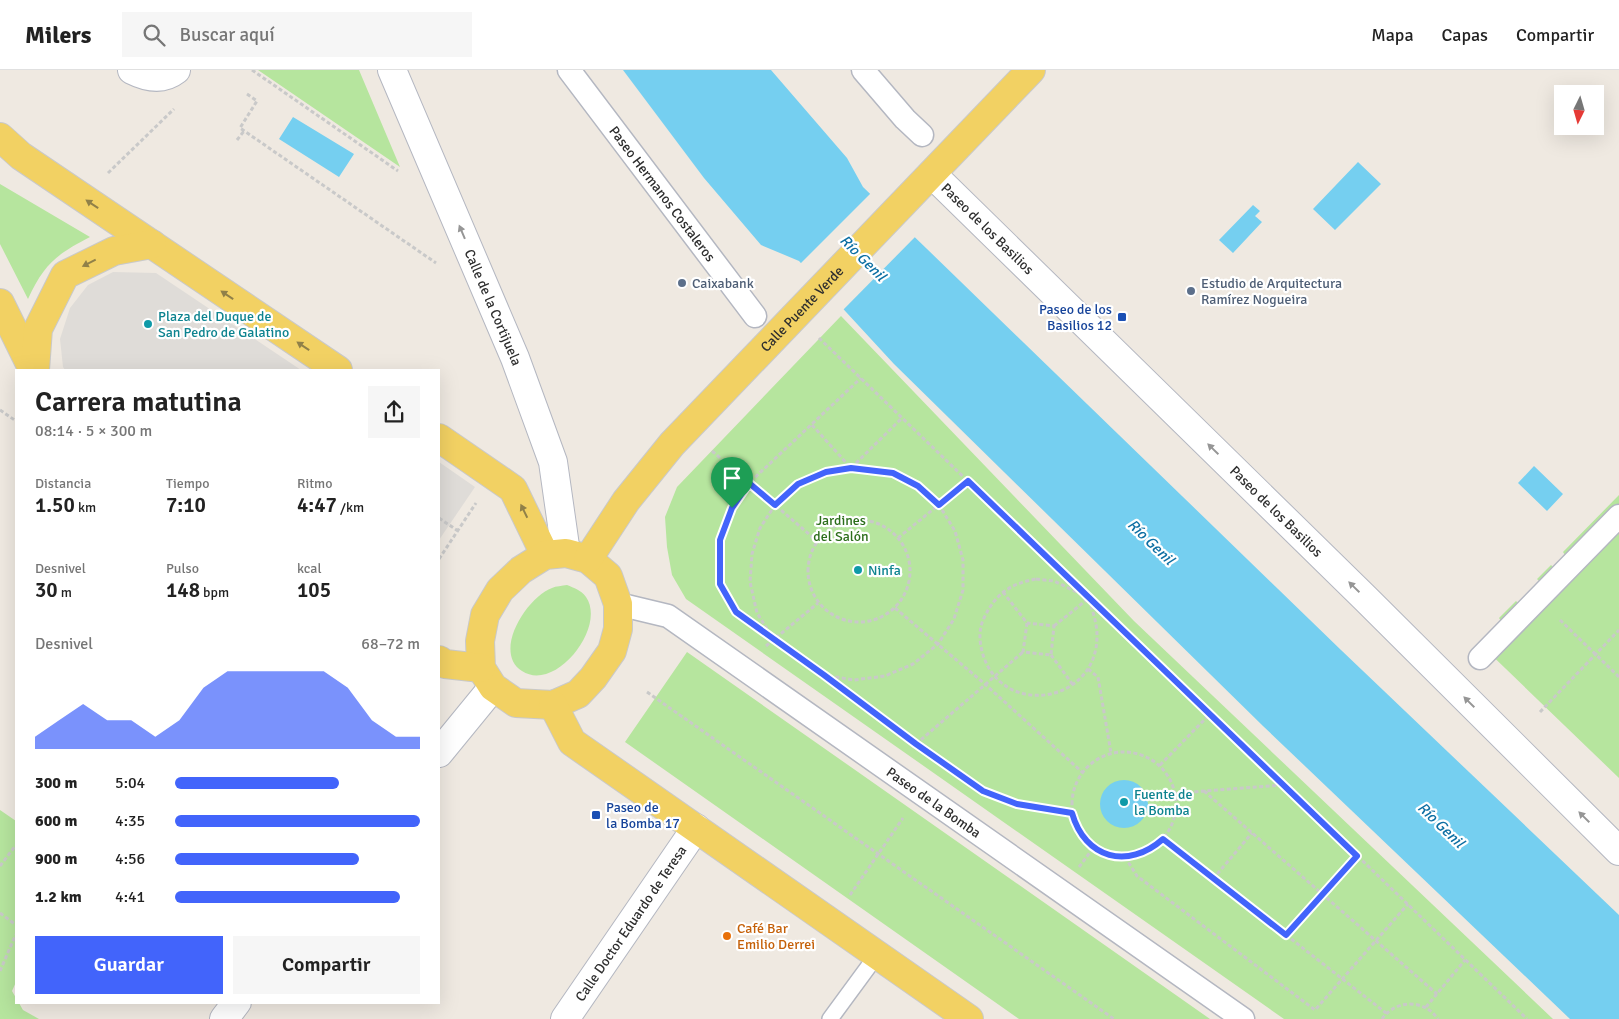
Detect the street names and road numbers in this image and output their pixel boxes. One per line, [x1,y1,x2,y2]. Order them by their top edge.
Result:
street label: Paseo Hermanos Costaleros [605,123,719,265]
street label: Paseo de los Basilios [937,180,1037,278]
street label: Calle de la Cortijuela [460,247,525,368]
street label: Calle Puente Verde [757,263,847,356]
street label: Paseo de los Basilios [1226,462,1326,561]
street label: Paseo de la Bomba [883,764,984,842]
street label: Calle Doctor Eduardo de Teresa [572,843,690,1005]

